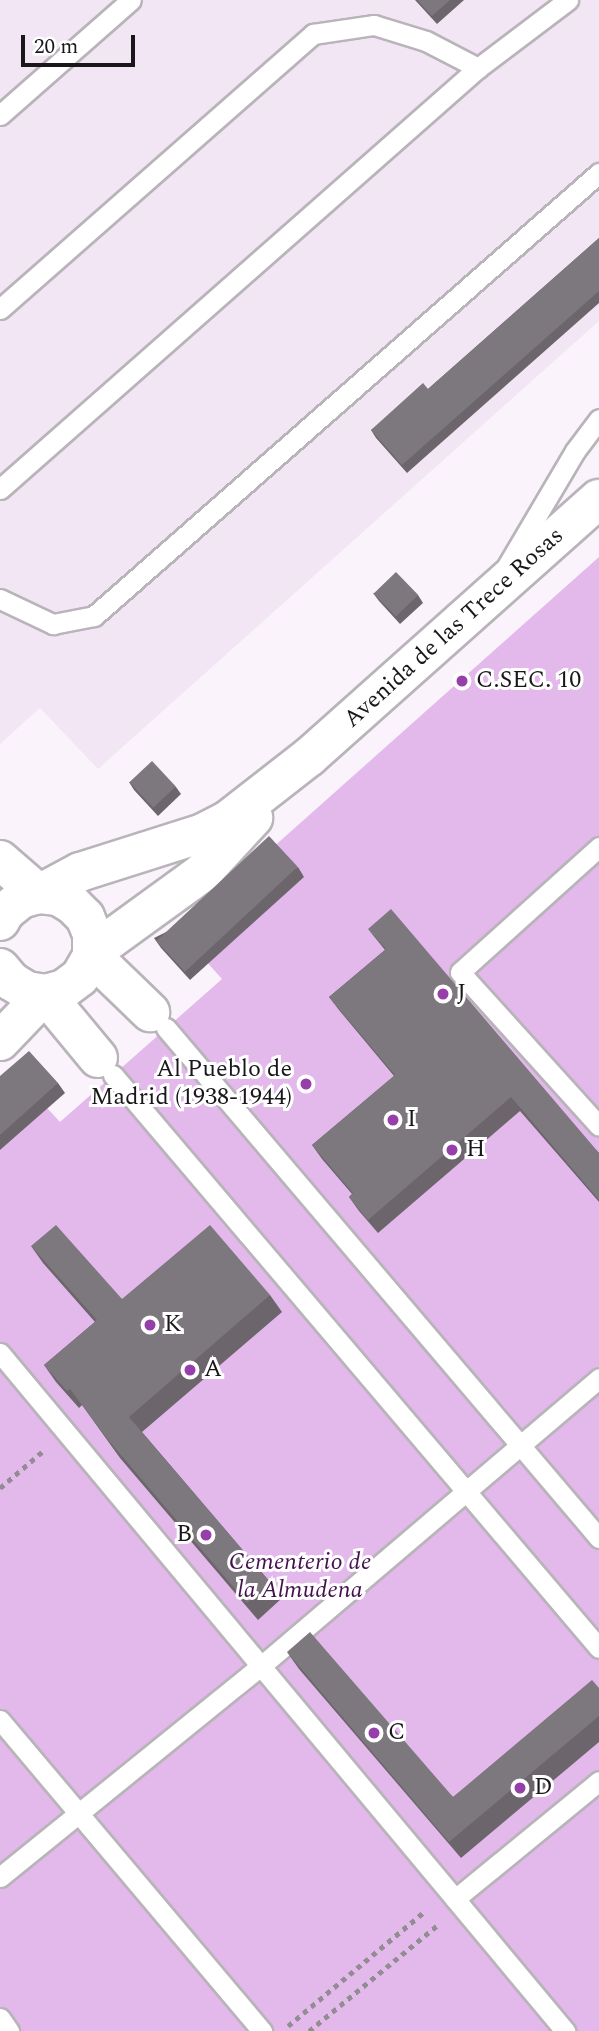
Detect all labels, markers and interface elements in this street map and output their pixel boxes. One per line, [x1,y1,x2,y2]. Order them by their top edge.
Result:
scale bar [24,21,138,65]
text: 20 m [34,31,78,63]
street label: Avenida de las Trece Rosas [338,522,570,734]
place label: C.SEC. 10 [476,667,581,695]
marker: C.SEC. 10 [454,673,470,689]
place label: J [457,980,466,1008]
marker: J [435,986,451,1002]
place label: Al Pueblo de Madrid (1938-1944) [90,1056,292,1112]
marker: Al Pueblo de Madrid (1938-1944) [298,1076,314,1092]
place label: I [407,1106,416,1134]
marker: I [385,1112,401,1128]
place label: H [466,1136,485,1164]
marker: H [444,1142,460,1158]
place label: K [164,1311,181,1339]
marker: K [142,1317,158,1333]
place label: A [204,1356,222,1384]
marker: A [182,1362,198,1378]
place label: B [176,1521,192,1549]
marker: B [198,1527,214,1543]
park label: Cementerio de la Almudena [229,1549,371,1605]
place label: C [388,1719,405,1747]
marker: C [366,1725,382,1741]
place label: D [534,1774,553,1802]
marker: D [512,1780,528,1796]

